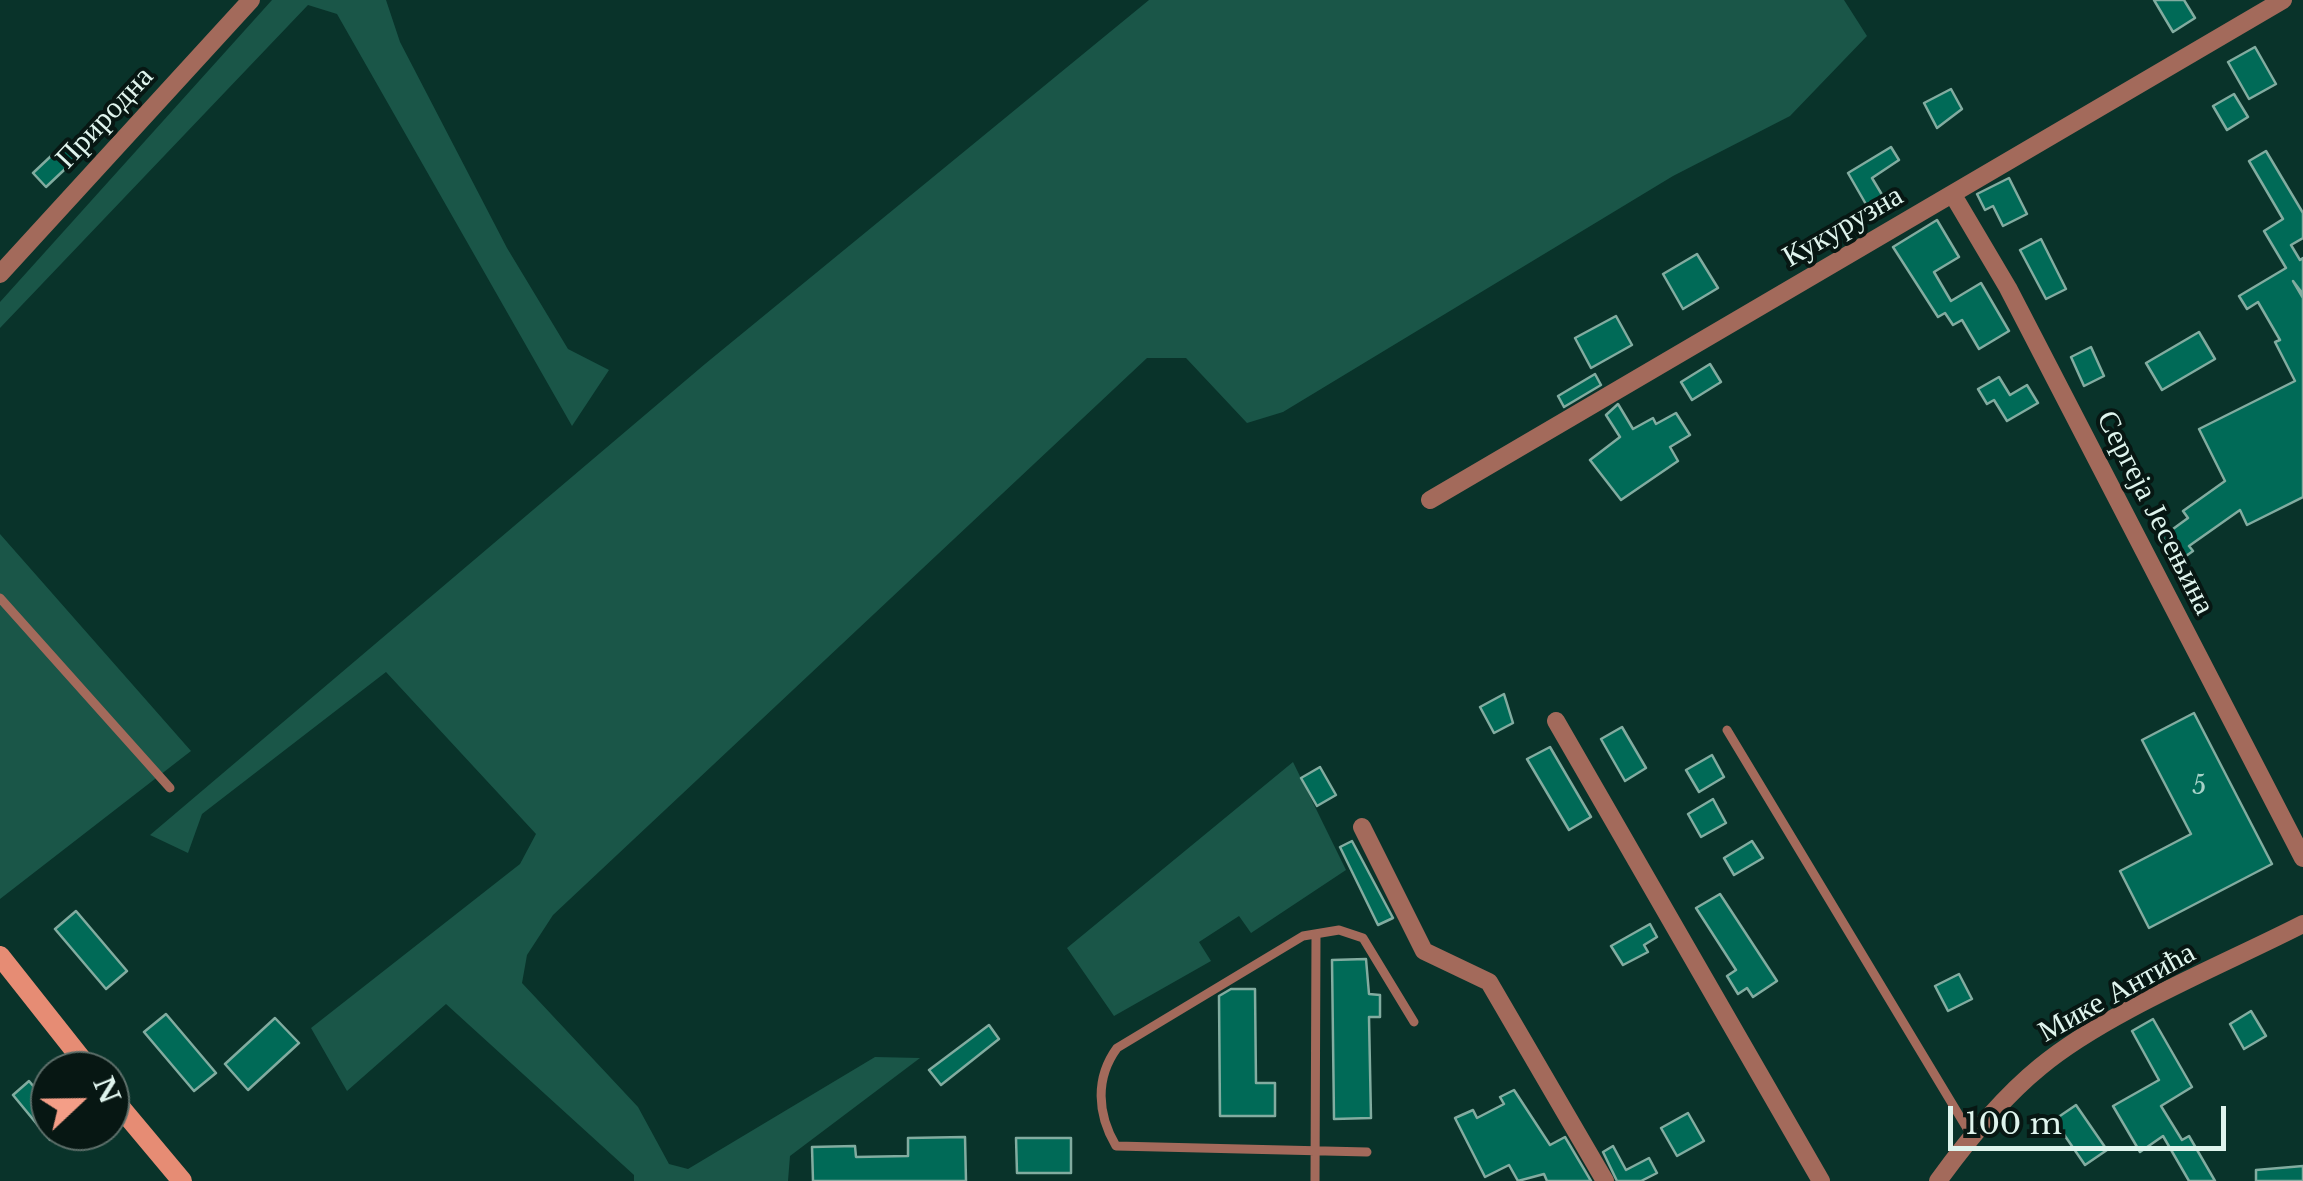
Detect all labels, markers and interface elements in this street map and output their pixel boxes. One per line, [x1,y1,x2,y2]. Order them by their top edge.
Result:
street label: Природна [49,59,161,177]
street label: Кукурузна [1777,178,1909,276]
street label: Сергеја Јесењина [2088,405,2222,621]
house number: 5 [2192,772,2206,802]
street label: Мике Антића [2032,935,2202,1051]
north arrow [30,1051,130,1151]
text: N [85,1072,128,1109]
scale bar [1953,1086,2230,1148]
text: 100 m [1965,1105,2062,1142]

